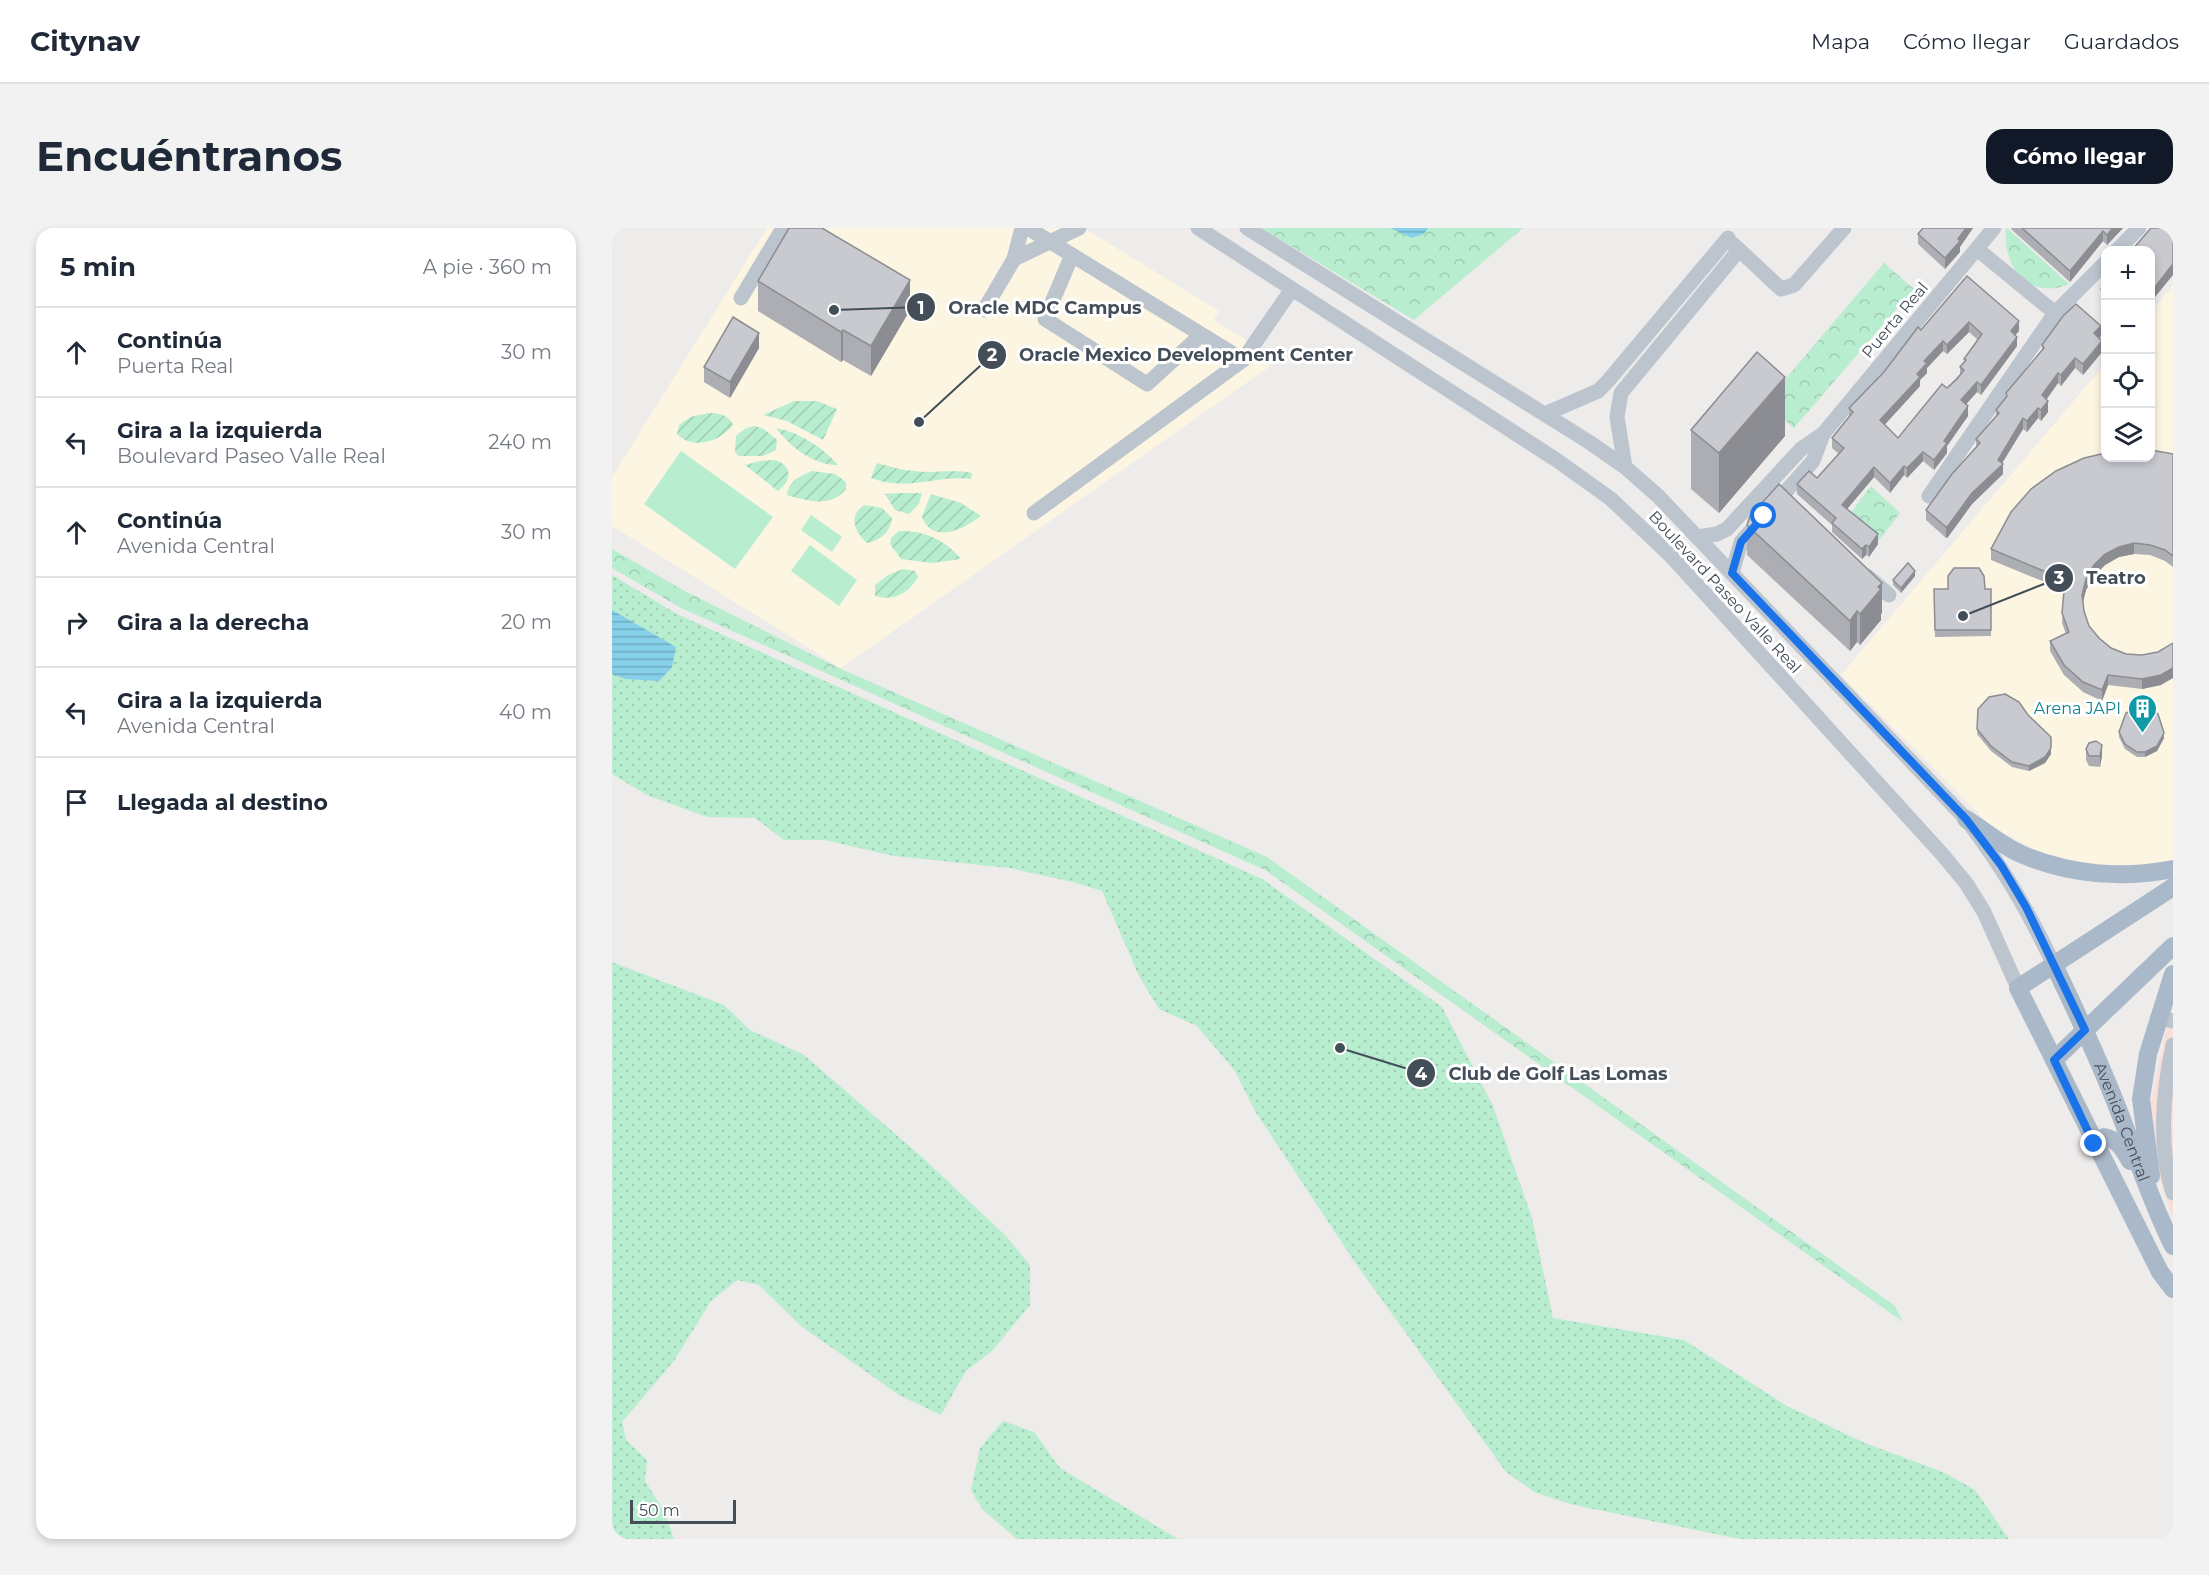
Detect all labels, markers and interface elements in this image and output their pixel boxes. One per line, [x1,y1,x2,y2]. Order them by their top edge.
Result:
text: Citynav [30,24,140,58]
text: Mapa [1811,29,1870,54]
text: Cómo llegar [1903,29,2031,54]
text: Guardados [2064,29,2179,54]
button: Cómo llegar [1986,129,2173,184]
text: Encuéntranos [36,130,342,182]
map controls [2101,246,2155,462]
button: + [2101,246,2155,300]
text: 5 min [60,251,136,283]
text: A pie · 360 m [423,255,552,279]
street label: Puerta Real [1858,278,1932,362]
callout: Oracle MDC Campus [906,289,1153,325]
text: 1 [917,297,925,319]
text: Oracle MDC Campus [948,297,1142,319]
button: − [2101,300,2155,354]
text: Continúa [117,327,222,354]
icon: ahead [60,336,93,369]
callout: Oracle Mexico Development Center [977,337,1365,373]
text: 30 m [501,340,552,364]
text: 2 [987,344,998,366]
text: Oracle Mexico Development Center [1019,344,1353,366]
text: Puerta Real [117,354,233,378]
button: locate [2101,354,2155,408]
button: layers [2101,408,2155,462]
text: Gira a la izquierda [117,417,323,444]
icon: left [60,426,93,459]
text: 240 m [488,430,552,454]
text: Boulevard Paseo Valle Real [117,444,386,468]
route start [1750,502,1776,528]
text: Continúa [117,507,222,534]
street label: Boulevard Paseo Valle Real [1645,507,1805,677]
icon: ahead [60,516,93,549]
text: 30 m [501,520,552,544]
text: Avenida Central [117,534,275,558]
callout: Teatro [2044,560,2157,596]
text: 3 [2053,567,2065,589]
text: Teatro [2086,567,2146,589]
icon: right [60,606,93,639]
text: Gira a la derecha [117,609,309,636]
text: 20 m [501,610,552,634]
text: Gira a la izquierda [117,687,323,714]
building icon: Arena JAPI [2126,692,2158,734]
icon: left [60,696,93,729]
place label: Arena JAPI [2034,699,2121,718]
text: 40 m [499,700,552,724]
text: Avenida Central [117,714,275,738]
icon: arrive [60,786,93,819]
text: Llegada al destino [117,789,328,816]
callout: Club de Golf Las Lomas [1406,1055,1680,1091]
street label: Avenida Central [2090,1059,2154,1184]
text: 4 [1415,1063,1428,1085]
text: Club de Golf Las Lomas [1448,1063,1668,1085]
route end [2080,1130,2106,1156]
scale bar [630,1497,736,1524]
text: 50 m [639,1501,680,1520]

